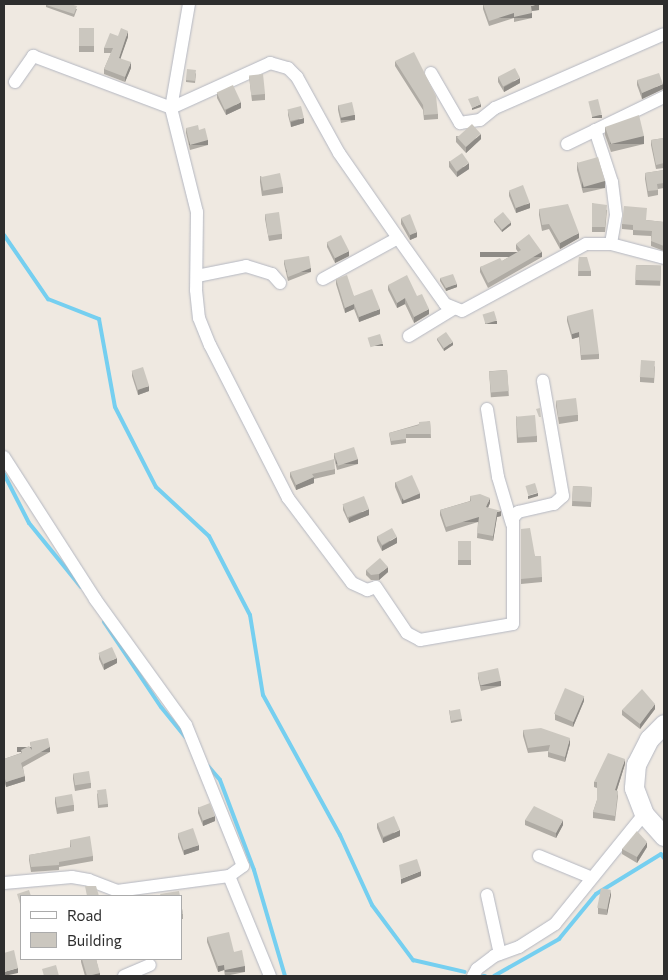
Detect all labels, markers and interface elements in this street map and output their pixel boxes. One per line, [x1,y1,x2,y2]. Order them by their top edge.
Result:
legend [20,895,182,960]
text: Road [67,906,102,924]
text: Building [67,931,122,949]

